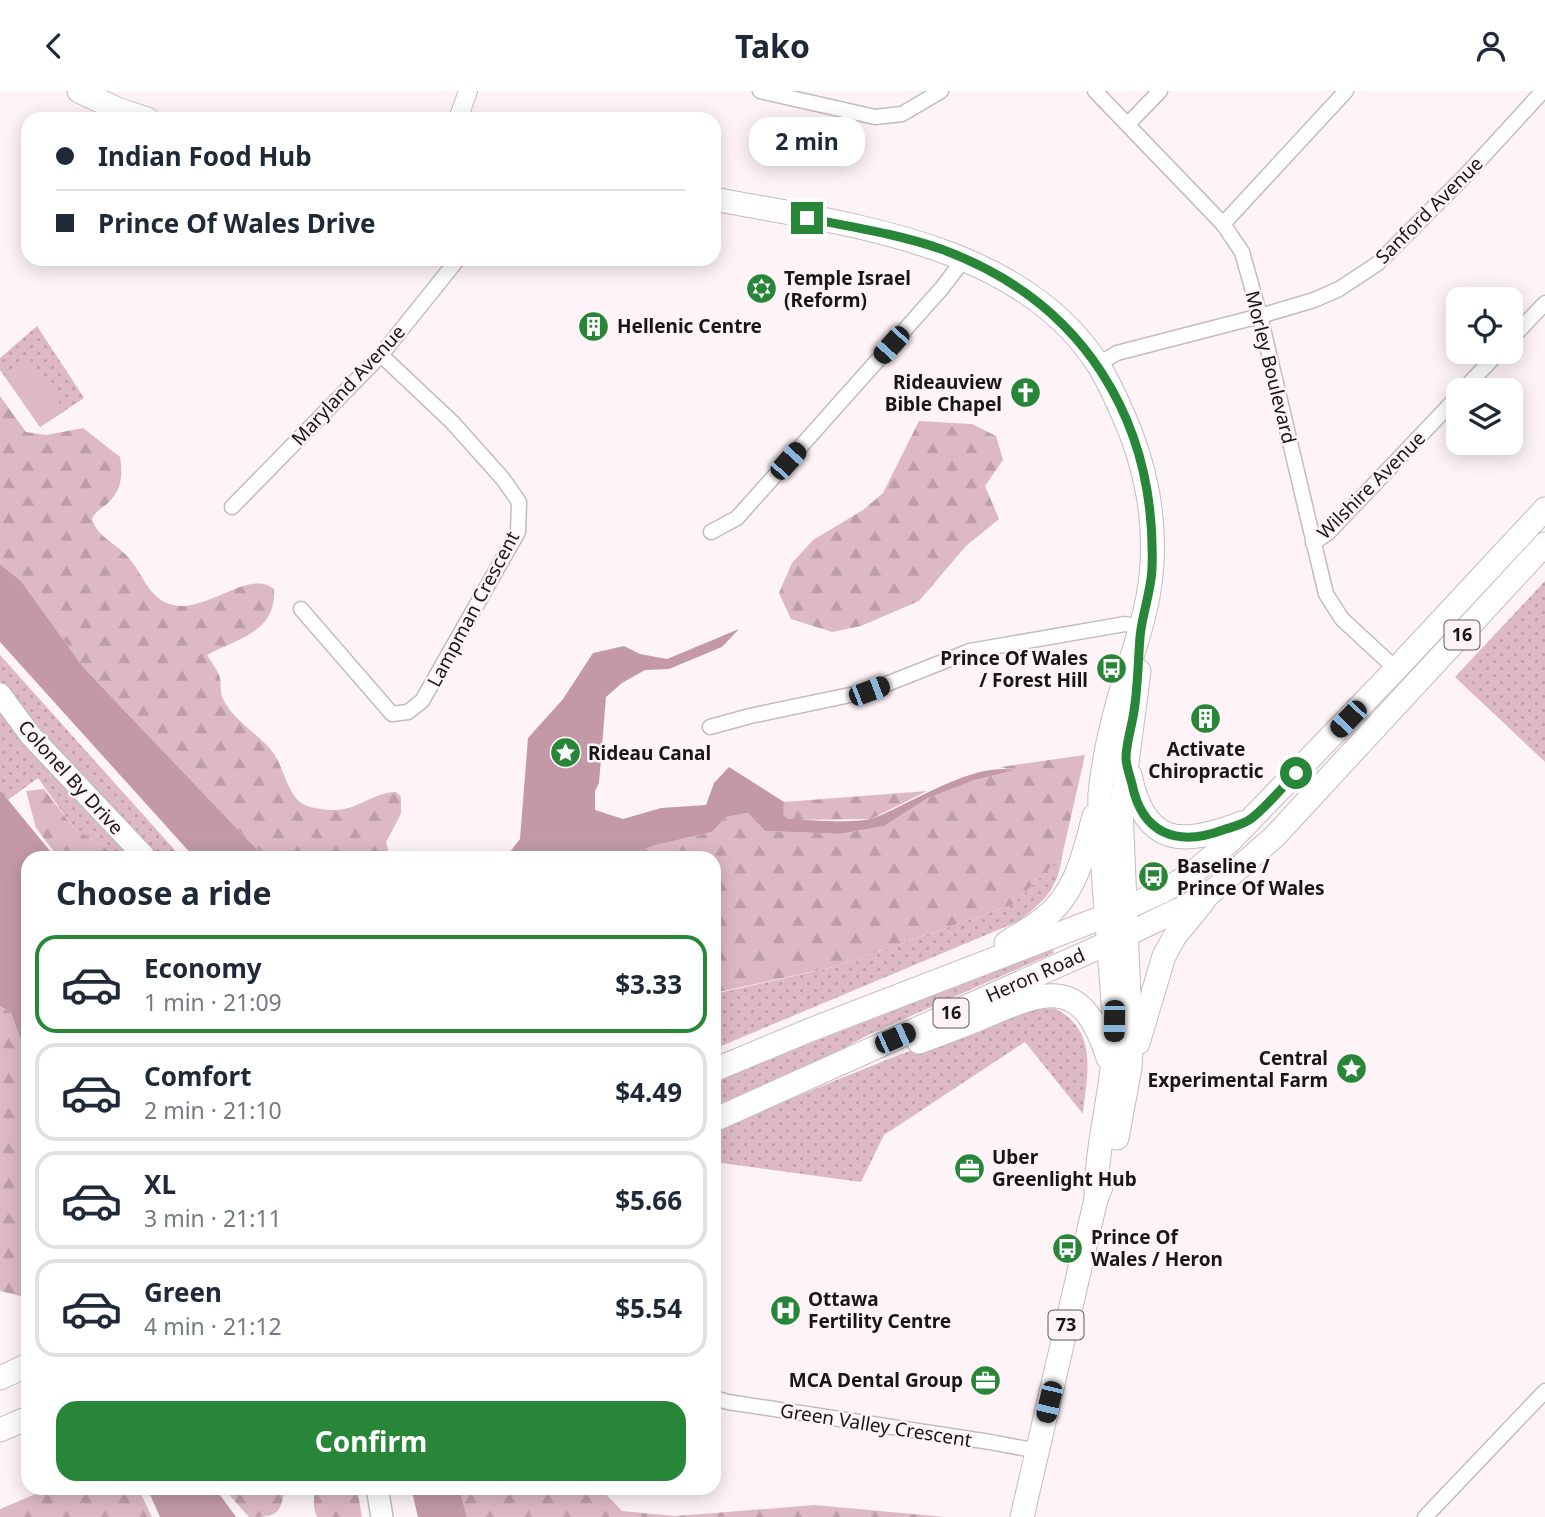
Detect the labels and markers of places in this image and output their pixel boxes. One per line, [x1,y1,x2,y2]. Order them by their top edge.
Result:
place label: Temple Israel (Reform) [784,265,911,313]
synagogue icon: Temple Israel (Reform) [744,272,778,306]
building icon: Hellenic Centre [577,309,611,343]
place label: Hellenic Centre [617,313,762,339]
place label: Rideauview Bible Chapel [885,369,1003,417]
church icon: Rideauview Bible Chapel [1008,376,1042,410]
place label: Prince Of Wales / Forest Hill [940,645,1088,693]
bus stop icon: Prince Of Wales / Forest Hill [1094,652,1128,686]
building icon: Activate Chiropractic [1189,701,1223,735]
place icon: Rideau Canal [548,736,582,770]
place label: Activate Chiropractic [1148,736,1264,784]
place label: Rideau Canal [588,740,711,766]
place label: Baseline / Prince Of Wales [1177,853,1325,901]
bus stop icon: Baseline / Prince Of Wales [1137,860,1171,894]
place label: Central Experimental Farm [1148,1045,1328,1093]
place icon: Central Experimental Farm [1334,1052,1368,1086]
place label: Uber Greenlight Hub [992,1144,1137,1192]
office icon: Uber Greenlight Hub [952,1151,986,1185]
place label: Prince Of Wales / Heron [1091,1224,1223,1272]
bus stop icon: Prince Of Wales / Heron [1051,1231,1085,1265]
place label: Ottawa Fertility Centre [808,1286,951,1334]
hospital icon: Ottawa Fertility Centre [768,1293,802,1327]
office icon: MCA Dental Group [969,1363,1003,1397]
place label: MCA Dental Group [789,1367,963,1393]

